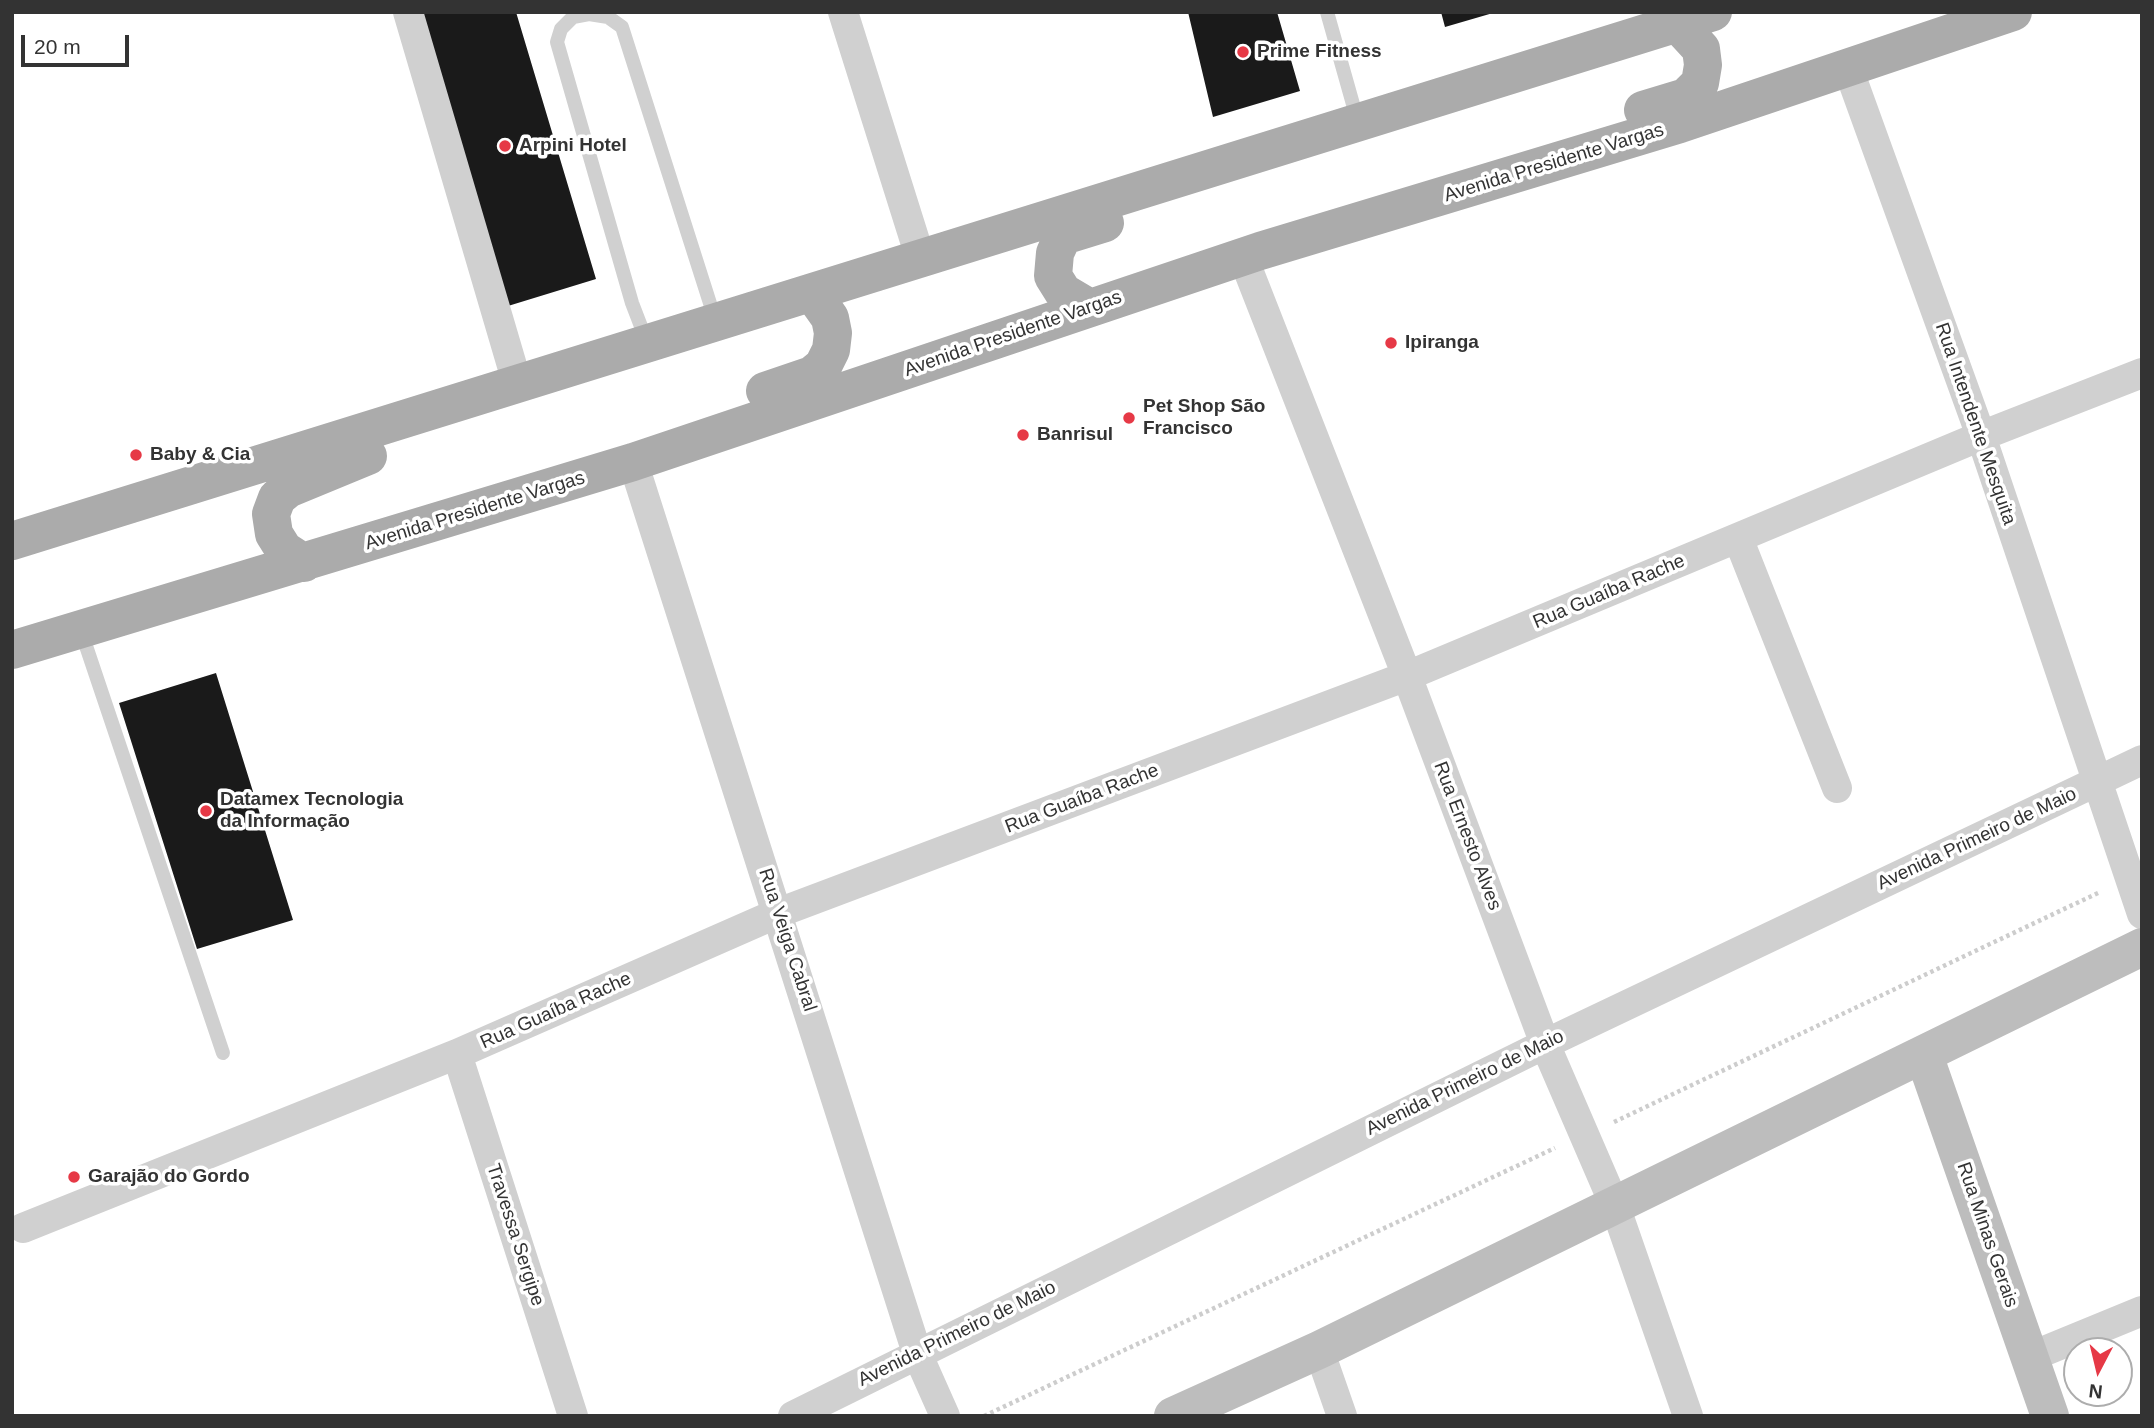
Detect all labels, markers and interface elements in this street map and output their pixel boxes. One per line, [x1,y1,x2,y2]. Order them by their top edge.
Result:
scale bar [24,21,133,65]
text: 20 m [34,35,81,58]
place label: Prime Fitness [1257,41,1382,63]
marker: Prime Fitness [1235,44,1251,60]
street label: Avenida Presidente Vargas [1441,119,1667,207]
place label: Arpini Hotel [519,135,627,157]
marker: Arpini Hotel [497,138,513,154]
street label: Avenida Presidente Vargas [901,286,1125,382]
street label: Rua Intendente Mesquita [1930,320,2020,528]
place label: Ipiranga [1405,332,1479,354]
marker: Ipiranga [1383,335,1399,351]
place label: Pet Shop São Francisco [1143,396,1265,440]
marker: Pet Shop São Francisco [1121,410,1137,426]
place label: Banrisul [1037,424,1113,446]
marker: Banrisul [1015,427,1031,443]
place label: Baby & Cia [150,444,250,466]
marker: Baby & Cia [128,447,144,463]
street label: Avenida Presidente Vargas [362,467,588,555]
street label: Rua Guaíba Rache [1530,550,1688,634]
street label: Rua Ernesto Alves [1428,758,1506,914]
street label: Rua Guaíba Rache [1002,759,1162,839]
street label: Avenida Primeiro de Maio [1874,783,2080,895]
place label: Datamex Tecnologia da Informação [220,789,403,833]
marker: Datamex Tecnologia da Informação [198,803,214,819]
street label: Rua Veiga Cabral [753,866,821,1014]
street label: Rua Guaíba Rache [477,968,635,1054]
street label: Avenida Primeiro de Maio [1362,1025,1568,1141]
street label: Rua Minas Gerais [1951,1159,2023,1311]
street label: Travessa Sergipe [481,1161,549,1309]
place label: Garajão do Gordo [88,1166,250,1188]
marker: Garajão do Gordo [66,1169,82,1185]
street label: Avenida Primeiro de Maio [854,1276,1060,1392]
north arrow [2063,1337,2133,1407]
text: N [2088,1380,2104,1403]

